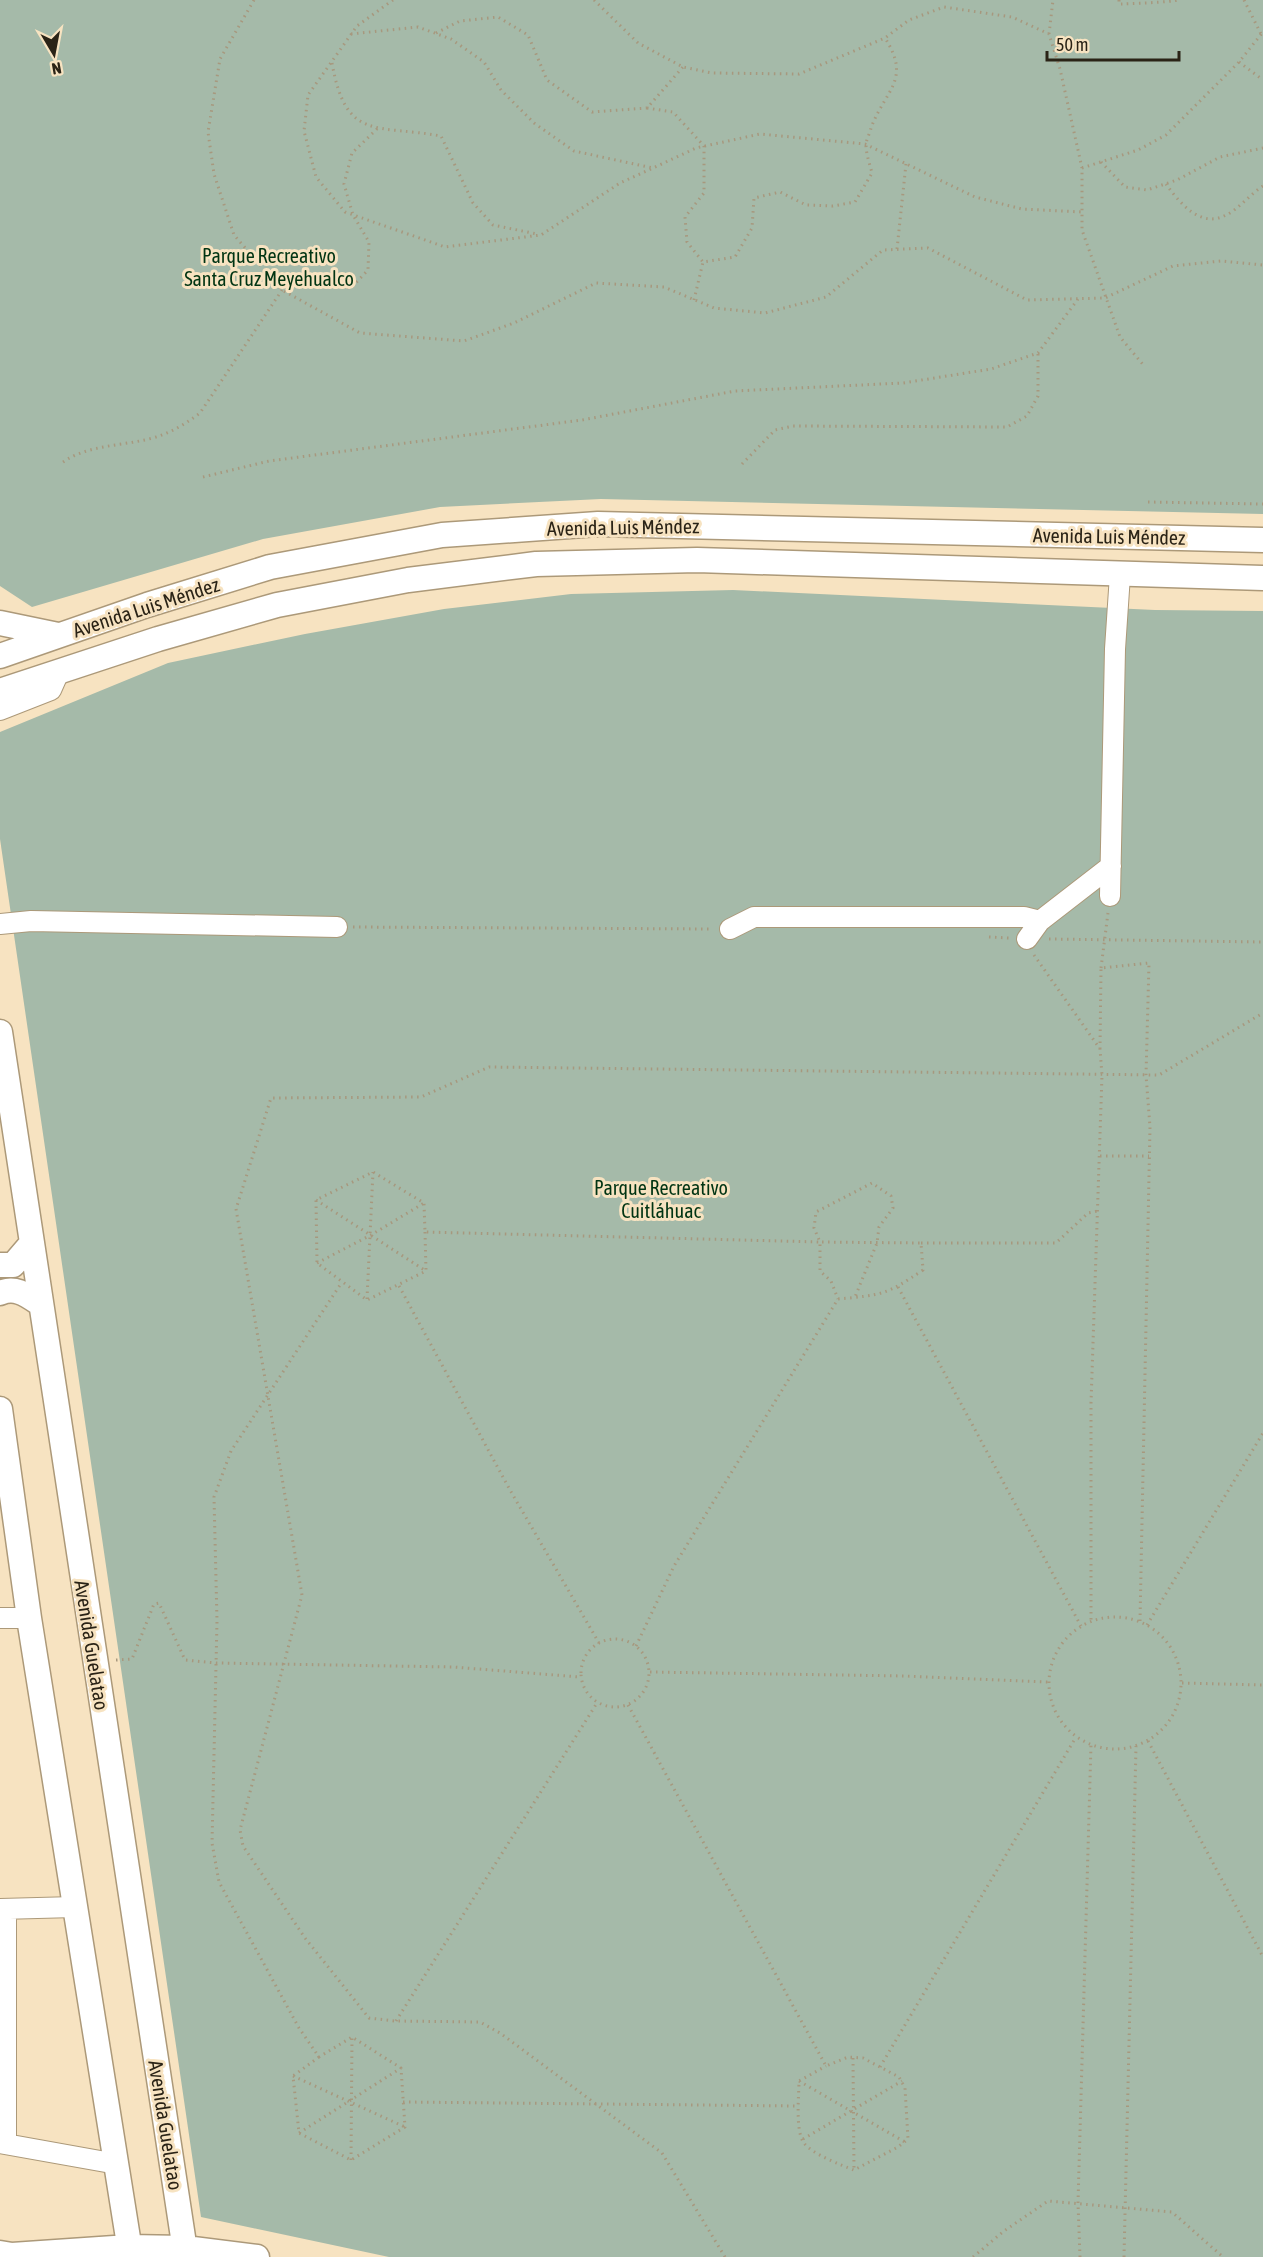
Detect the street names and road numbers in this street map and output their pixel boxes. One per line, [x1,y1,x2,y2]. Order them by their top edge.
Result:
street label: Avenida Luis Méndez [547,514,699,540]
street label: Avenida Luis Méndez [1033,523,1185,549]
street label: Avenida Luis Méndez [70,573,222,641]
street label: Avenida Guelatao [70,1578,114,1712]
street label: Avenida Guelatao [144,2058,188,2192]

